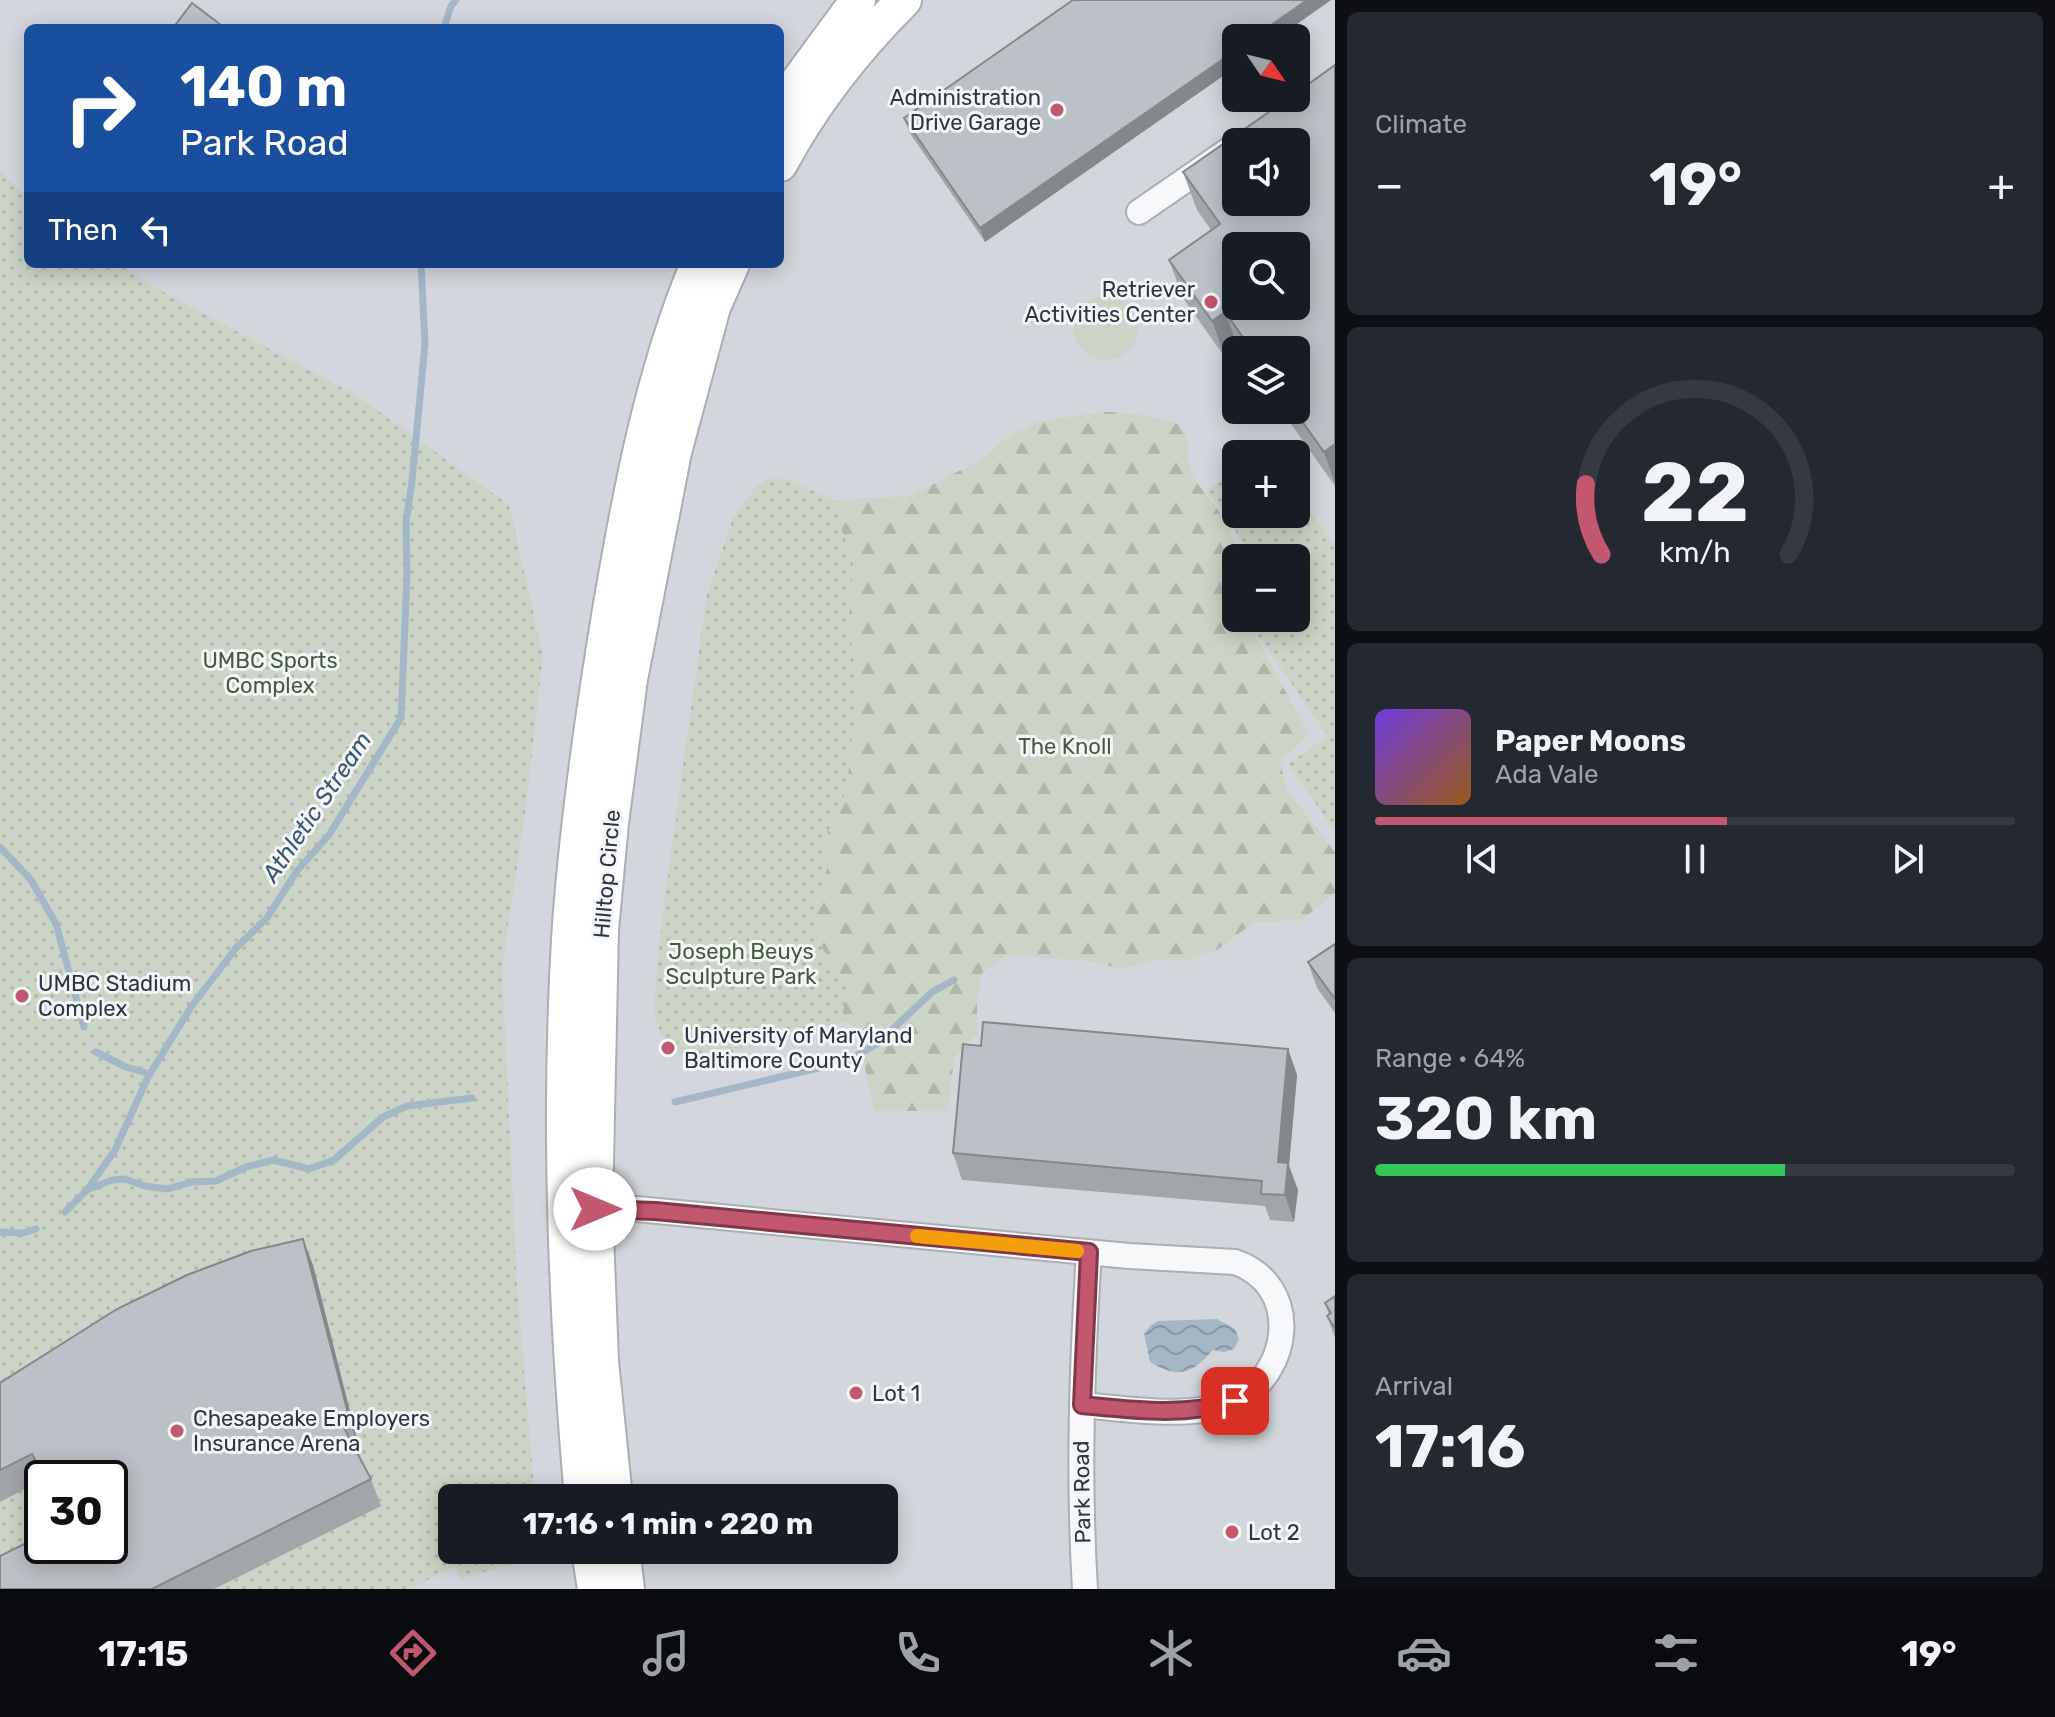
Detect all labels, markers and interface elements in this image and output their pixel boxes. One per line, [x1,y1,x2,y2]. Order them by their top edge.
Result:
north arrow [1222,24,1310,112]
map controls [1222,24,1310,632]
text: 140 m [180,54,347,120]
icon: right [48,56,152,160]
place label: Administration Drive Garage [890,84,1041,136]
marker: Administration Drive Garage [1048,101,1066,119]
text: Climate [1375,109,1467,140]
text: Park Road [180,121,349,164]
button: sound [1222,128,1310,216]
text: 19° [1649,149,1742,220]
text: − [1375,159,1404,211]
text: + [1988,159,2015,211]
icon: left [134,208,178,252]
text: Then [48,212,118,248]
button: search [1222,232,1310,320]
place label: Retriever Activities Center [1025,276,1196,328]
marker: Retriever Activities Center [1202,293,1220,311]
button: layers [1222,336,1310,424]
button: + [1222,440,1310,528]
text: 22 [1641,443,1749,542]
text: km/h [1659,535,1731,569]
button: − [1222,544,1310,632]
park label: UMBC Sports Complex [202,647,338,699]
text: Paper Moons [1495,723,1686,759]
water label: Athletic Stream [255,727,377,889]
park label: The Knoll [1018,733,1112,760]
text: Ada Vale [1495,759,1599,790]
street label: Hilltop Circle [588,808,626,940]
icon: previous [1460,837,1504,881]
icon: pause [1673,837,1717,881]
icon: next [1886,837,1930,881]
park label: Joseph Beuys Sculpture Park [666,938,817,990]
place label: UMBC Stadium Complex [38,970,191,1022]
marker: UMBC Stadium Complex [13,987,31,1005]
place label: University of Maryland Baltimore County [684,1022,913,1074]
marker: University of Maryland Baltimore County [659,1039,677,1057]
text: Range · 64% [1375,1043,1525,1074]
text: 320 km [1375,1083,1597,1154]
position arrow [553,1167,637,1251]
pin [1201,1367,1269,1435]
text: Arrival [1375,1371,1453,1402]
icon: arrive [1213,1379,1257,1423]
place label: Lot 1 [872,1380,920,1407]
marker: Lot 1 [847,1384,865,1402]
place label: Chesapeake Employers Insurance Arena [193,1405,430,1457]
text: 17:16 [1375,1411,1526,1482]
marker: Chesapeake Employers Insurance Arena [168,1422,186,1440]
street label: Park Road [1068,1440,1096,1544]
speed limit sign: 30 [24,1460,128,1564]
text: 17:16 · 1 min · 220 m [523,1506,813,1542]
place label: Lot 2 [1248,1519,1300,1546]
marker: Lot 2 [1223,1523,1241,1541]
icon: directions [385,1625,441,1681]
icon: music [638,1625,694,1681]
icon: phone [890,1625,946,1681]
icon: climate [1143,1625,1199,1681]
icon: car [1396,1625,1452,1681]
icon: filters [1648,1625,1704,1681]
text: 17:15 [98,1632,189,1675]
text: 19° [1901,1632,1957,1675]

